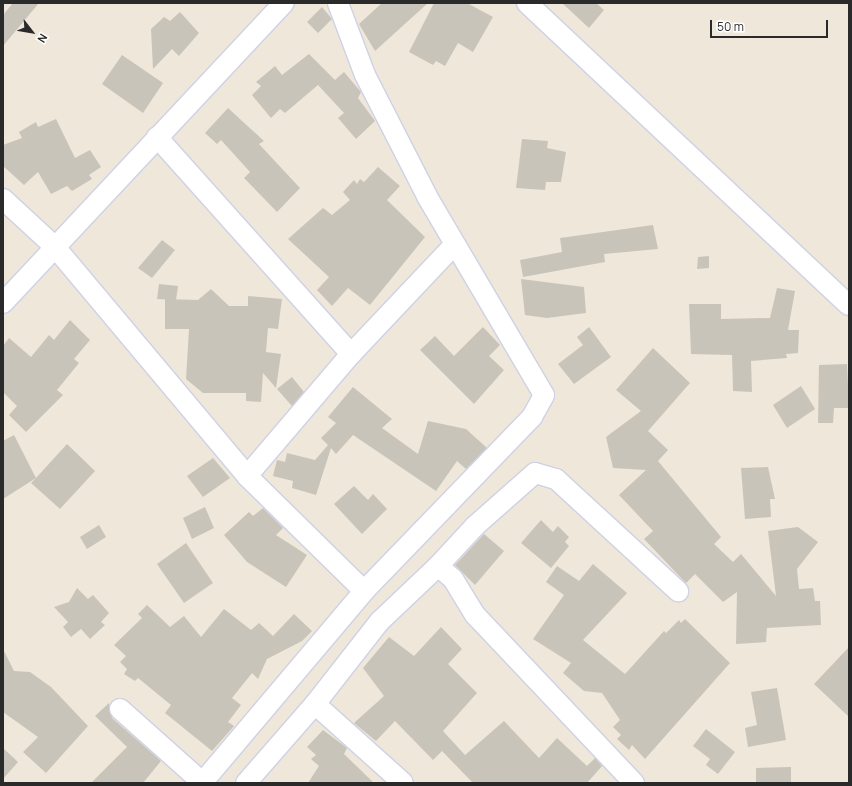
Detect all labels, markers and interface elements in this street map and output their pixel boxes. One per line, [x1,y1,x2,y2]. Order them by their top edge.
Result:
north arrow [12,12,52,52]
scale bar [712,12,830,38]
text: 50 m [717,18,744,35]
text: N [34,31,51,46]

